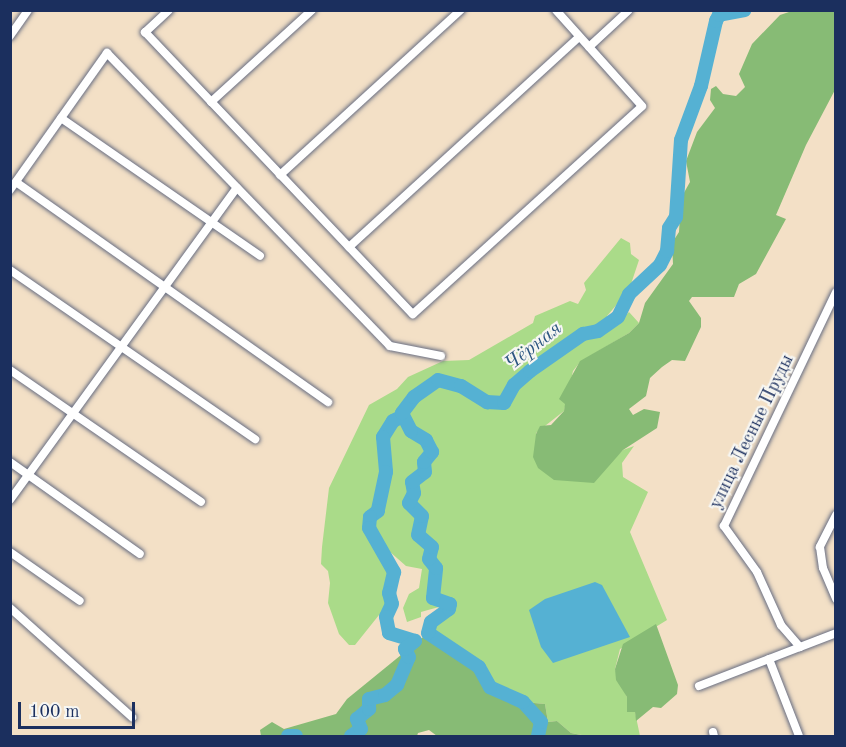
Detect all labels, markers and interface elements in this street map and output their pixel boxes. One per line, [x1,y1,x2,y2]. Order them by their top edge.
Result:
water label: Чёрная [500,317,568,377]
street label: улица Лесные Пруды [705,351,799,513]
scale bar [21,690,138,728]
text: 100 m [29,703,80,721]

